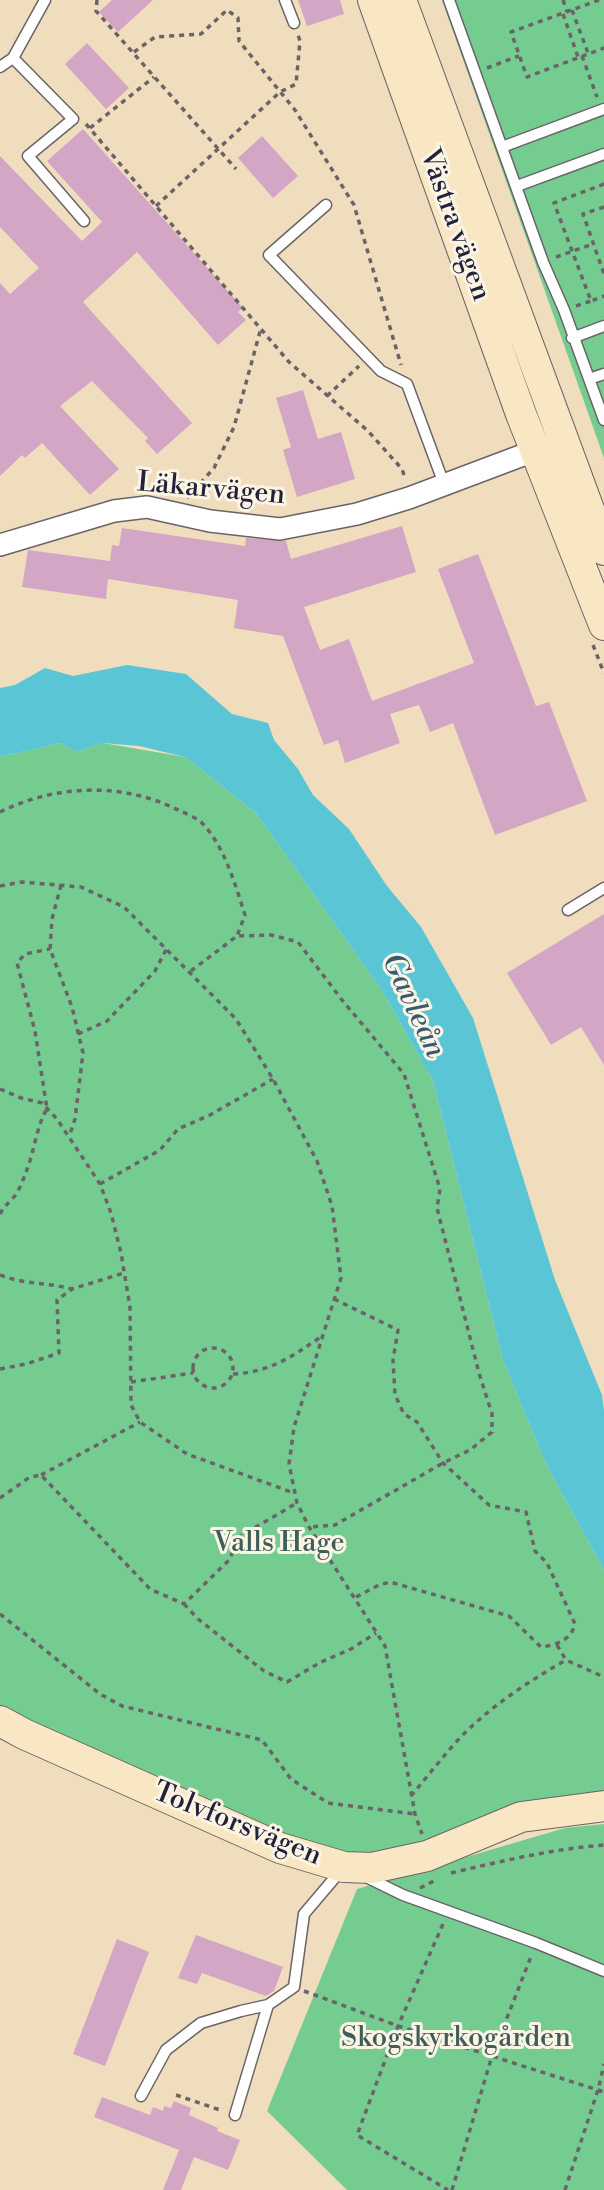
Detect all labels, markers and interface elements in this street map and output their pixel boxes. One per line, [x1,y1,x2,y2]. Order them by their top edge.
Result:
street label: Västra vägen [411,144,497,306]
street label: Läkarvägen [136,467,286,513]
water label: Gavleån [372,948,452,1064]
park label: Valls Hage [213,1527,345,1561]
street label: Tolvforsvägen [148,1776,326,1874]
park label: Skogskyrkogården [341,2022,571,2056]

